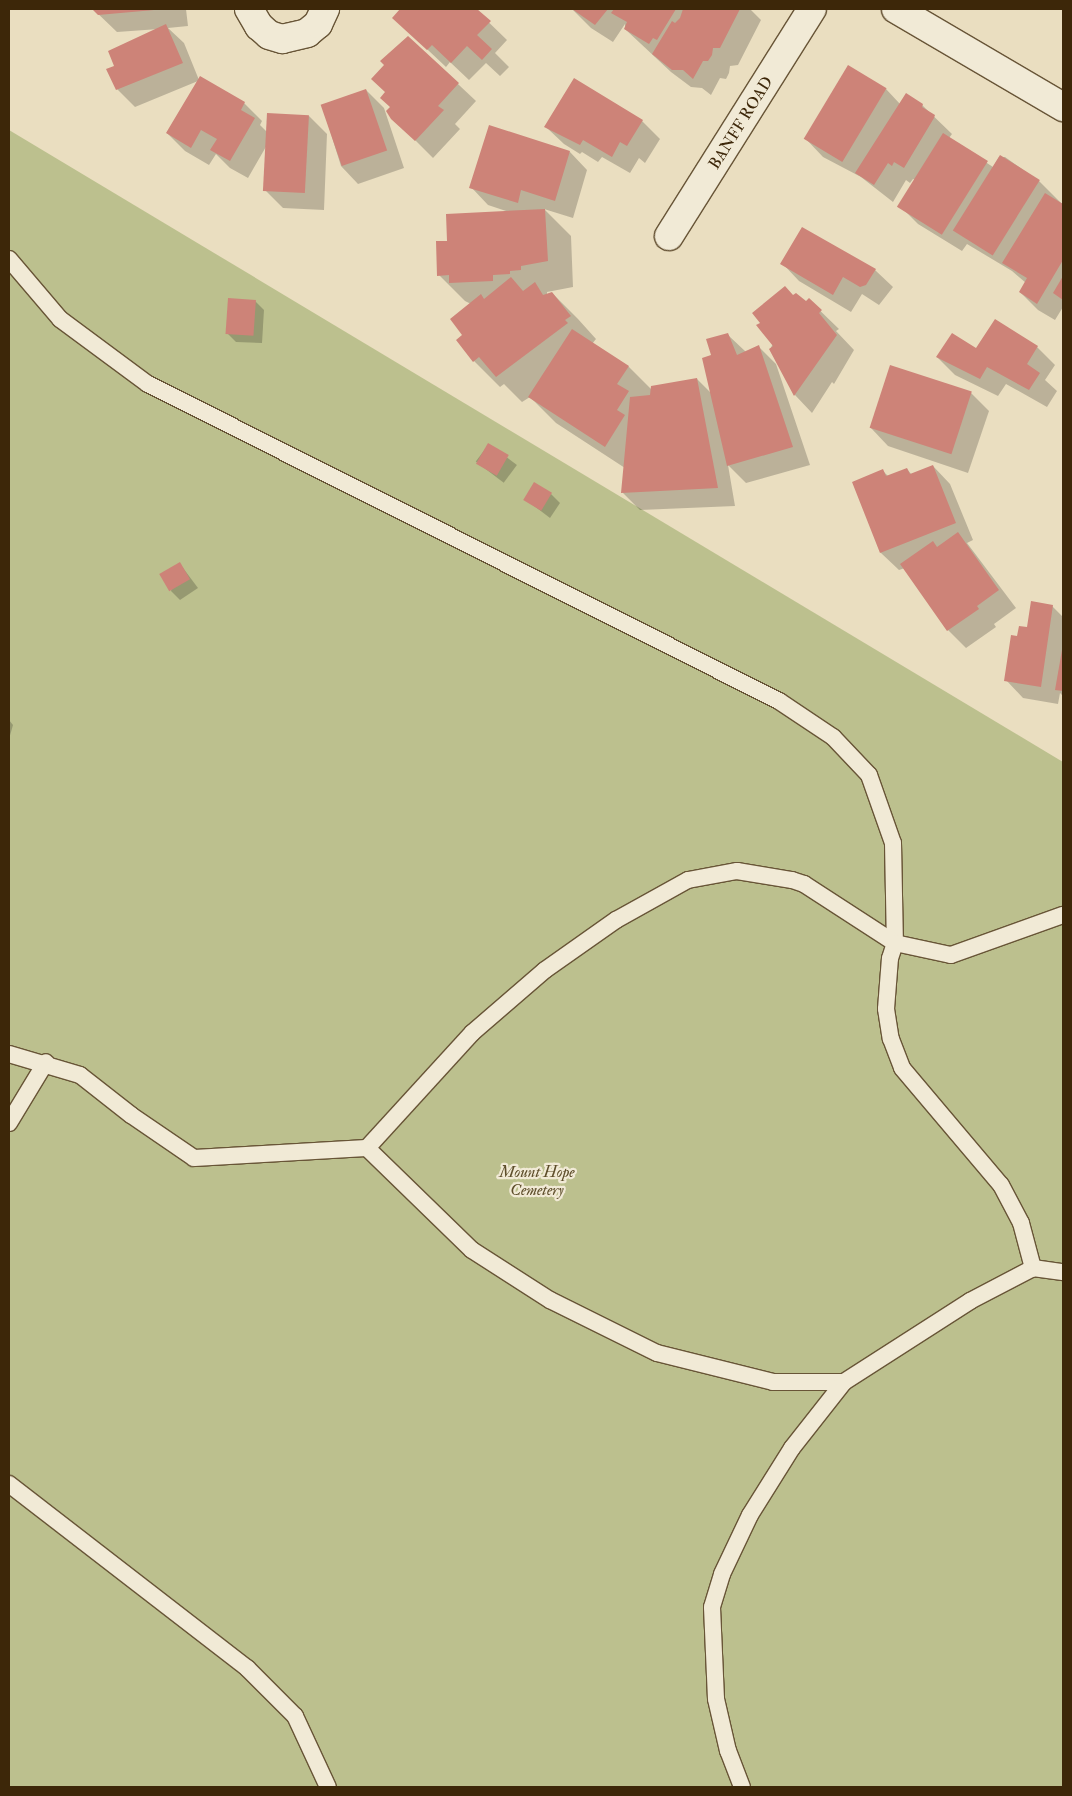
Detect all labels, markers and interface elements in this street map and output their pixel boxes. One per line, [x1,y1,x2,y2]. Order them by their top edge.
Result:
street label: BANFF ROAD [705,73,777,173]
park label: Mount Hope Cemetery [499,1162,575,1200]

